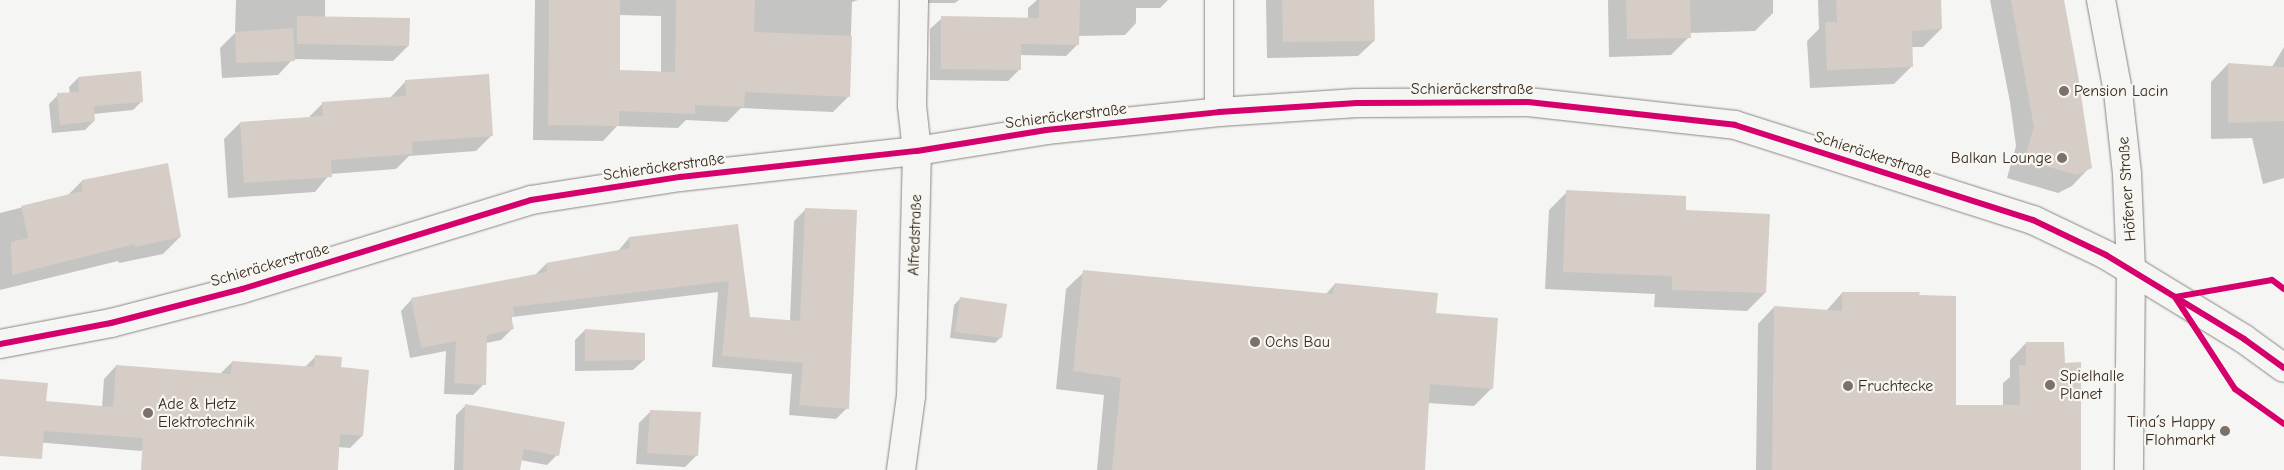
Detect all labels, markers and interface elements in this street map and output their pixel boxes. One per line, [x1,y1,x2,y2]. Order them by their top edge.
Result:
street label: Schieräckerstraße [1411,79,1533,99]
place label: Pension Lacin [2074,81,2168,101]
marker: Pension Lacin [2058,85,2070,97]
street label: Schieräckerstraße [1004,99,1128,133]
street label: Schieräckerstraße [1812,127,1934,183]
street label: Höfener Straße [2114,136,2140,242]
place label: Balkan Lounge [1951,148,2052,168]
street label: Schieräckerstraße [602,149,726,185]
marker: Balkan Lounge [2056,152,2068,164]
street label: Alfredstraße [904,194,926,276]
street label: Schieräckerstraße [209,239,331,291]
place label: Ochs Bau [1265,332,1330,352]
marker: Ochs Bau [1249,336,1261,348]
place label: Spielhalle Planet [2060,366,2124,404]
place label: Fruchtecke [1858,376,1933,396]
marker: Spielhalle Planet [2044,379,2056,391]
marker: Fruchtecke [1842,380,1854,392]
place label: Ade & Hetz Elektrotechnik [158,394,255,432]
marker: Ade & Hetz Elektrotechnik [142,407,154,419]
place label: Tina´s Happy Flohmarkt [2127,412,2215,450]
marker: Tina´s Happy Flohmarkt [2219,425,2231,437]

